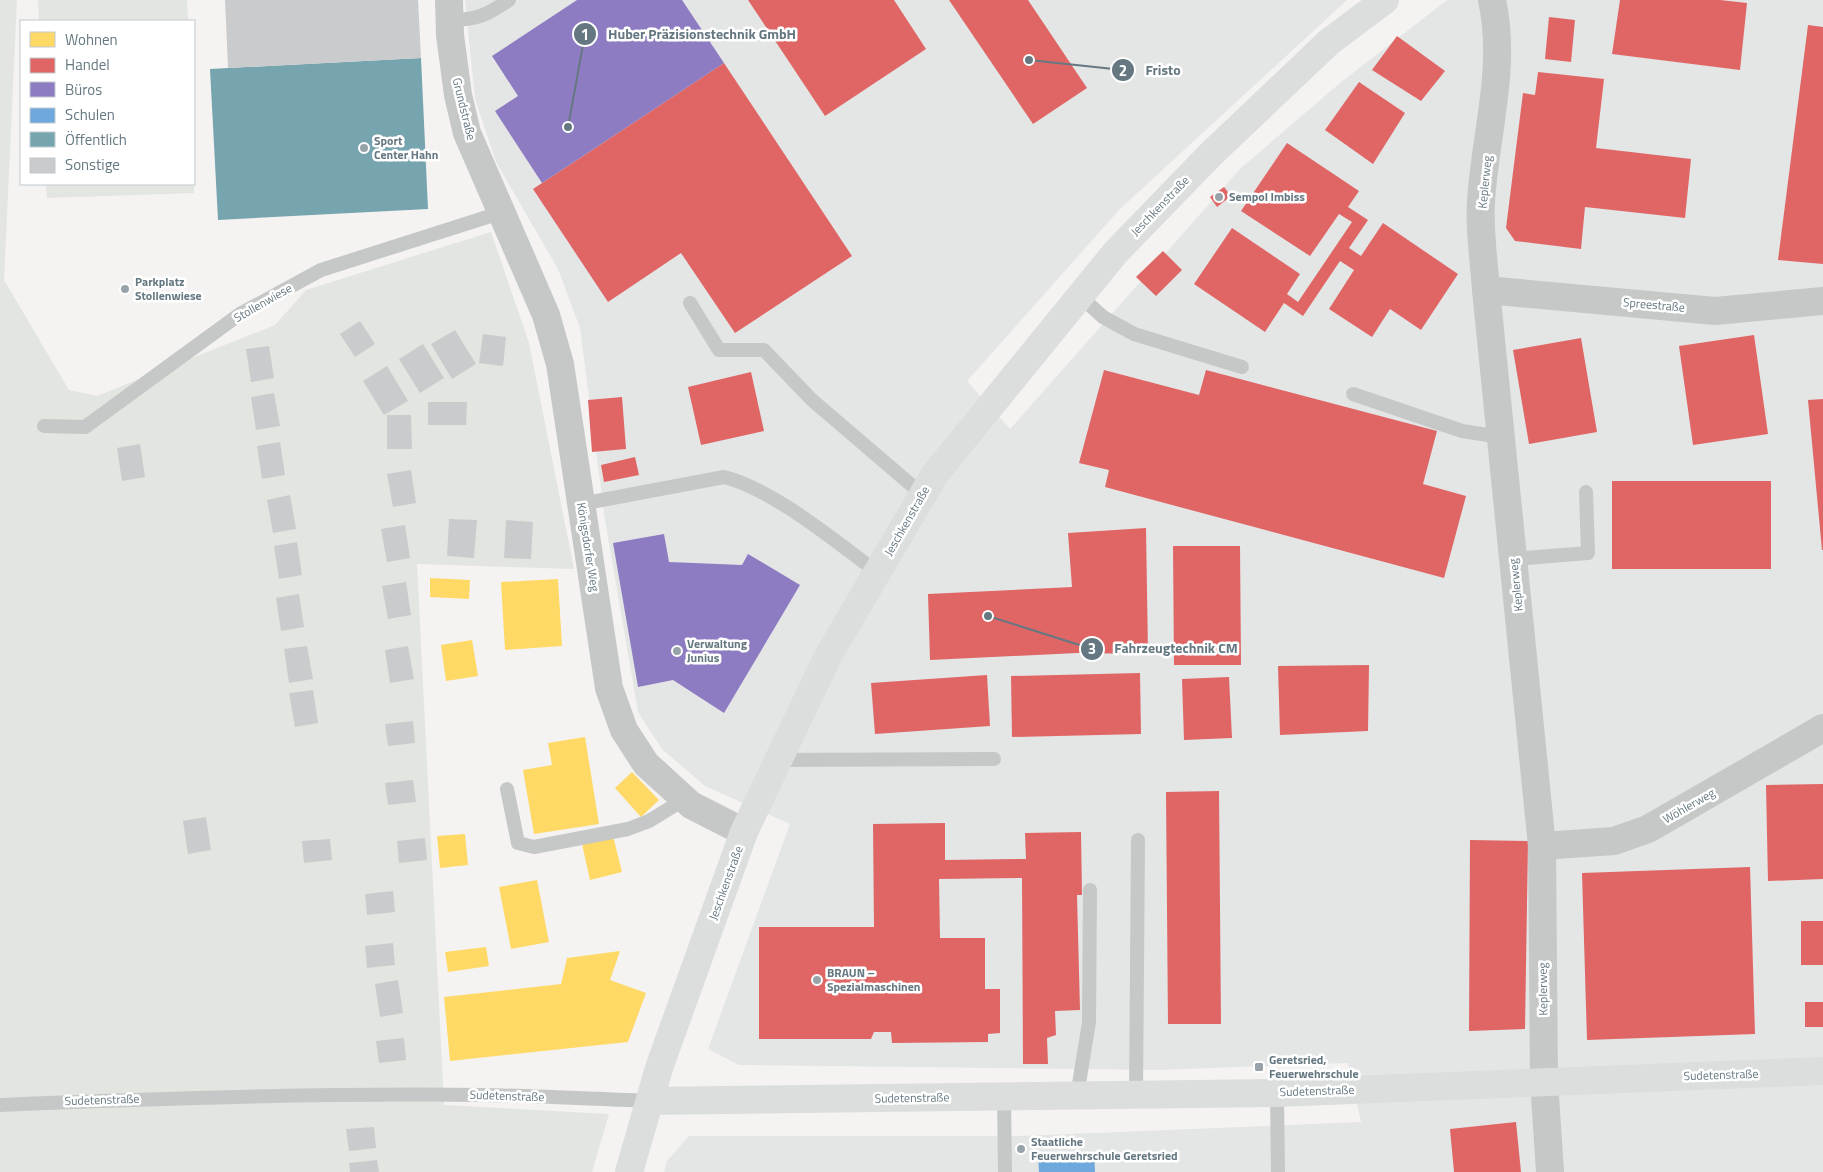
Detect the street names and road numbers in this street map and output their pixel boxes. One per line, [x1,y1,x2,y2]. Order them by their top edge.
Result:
street label: Grundstraße [448,76,481,142]
street label: Keplerweg [1472,154,1497,209]
street label: Jeschkenstraße [1126,171,1193,240]
street label: Stollenwiese [230,278,295,327]
street label: Spreestraße [1622,292,1686,317]
street label: Jeschkenstraße [879,482,934,559]
street label: Königsdorfer Weg [572,501,605,593]
street label: Keplerweg [1503,558,1528,613]
street label: Wöhlerweg [1659,783,1718,828]
street label: Jeschkenstraße [703,843,748,923]
street label: Keplerweg [1533,962,1552,1016]
street label: Sudetenstraße [1683,1064,1759,1085]
street label: Sudetenstraße [1279,1080,1355,1101]
street label: Sudetenstraße [469,1085,545,1106]
street label: Sudetenstraße [874,1087,950,1108]
street label: Sudetenstraße [64,1089,140,1110]

